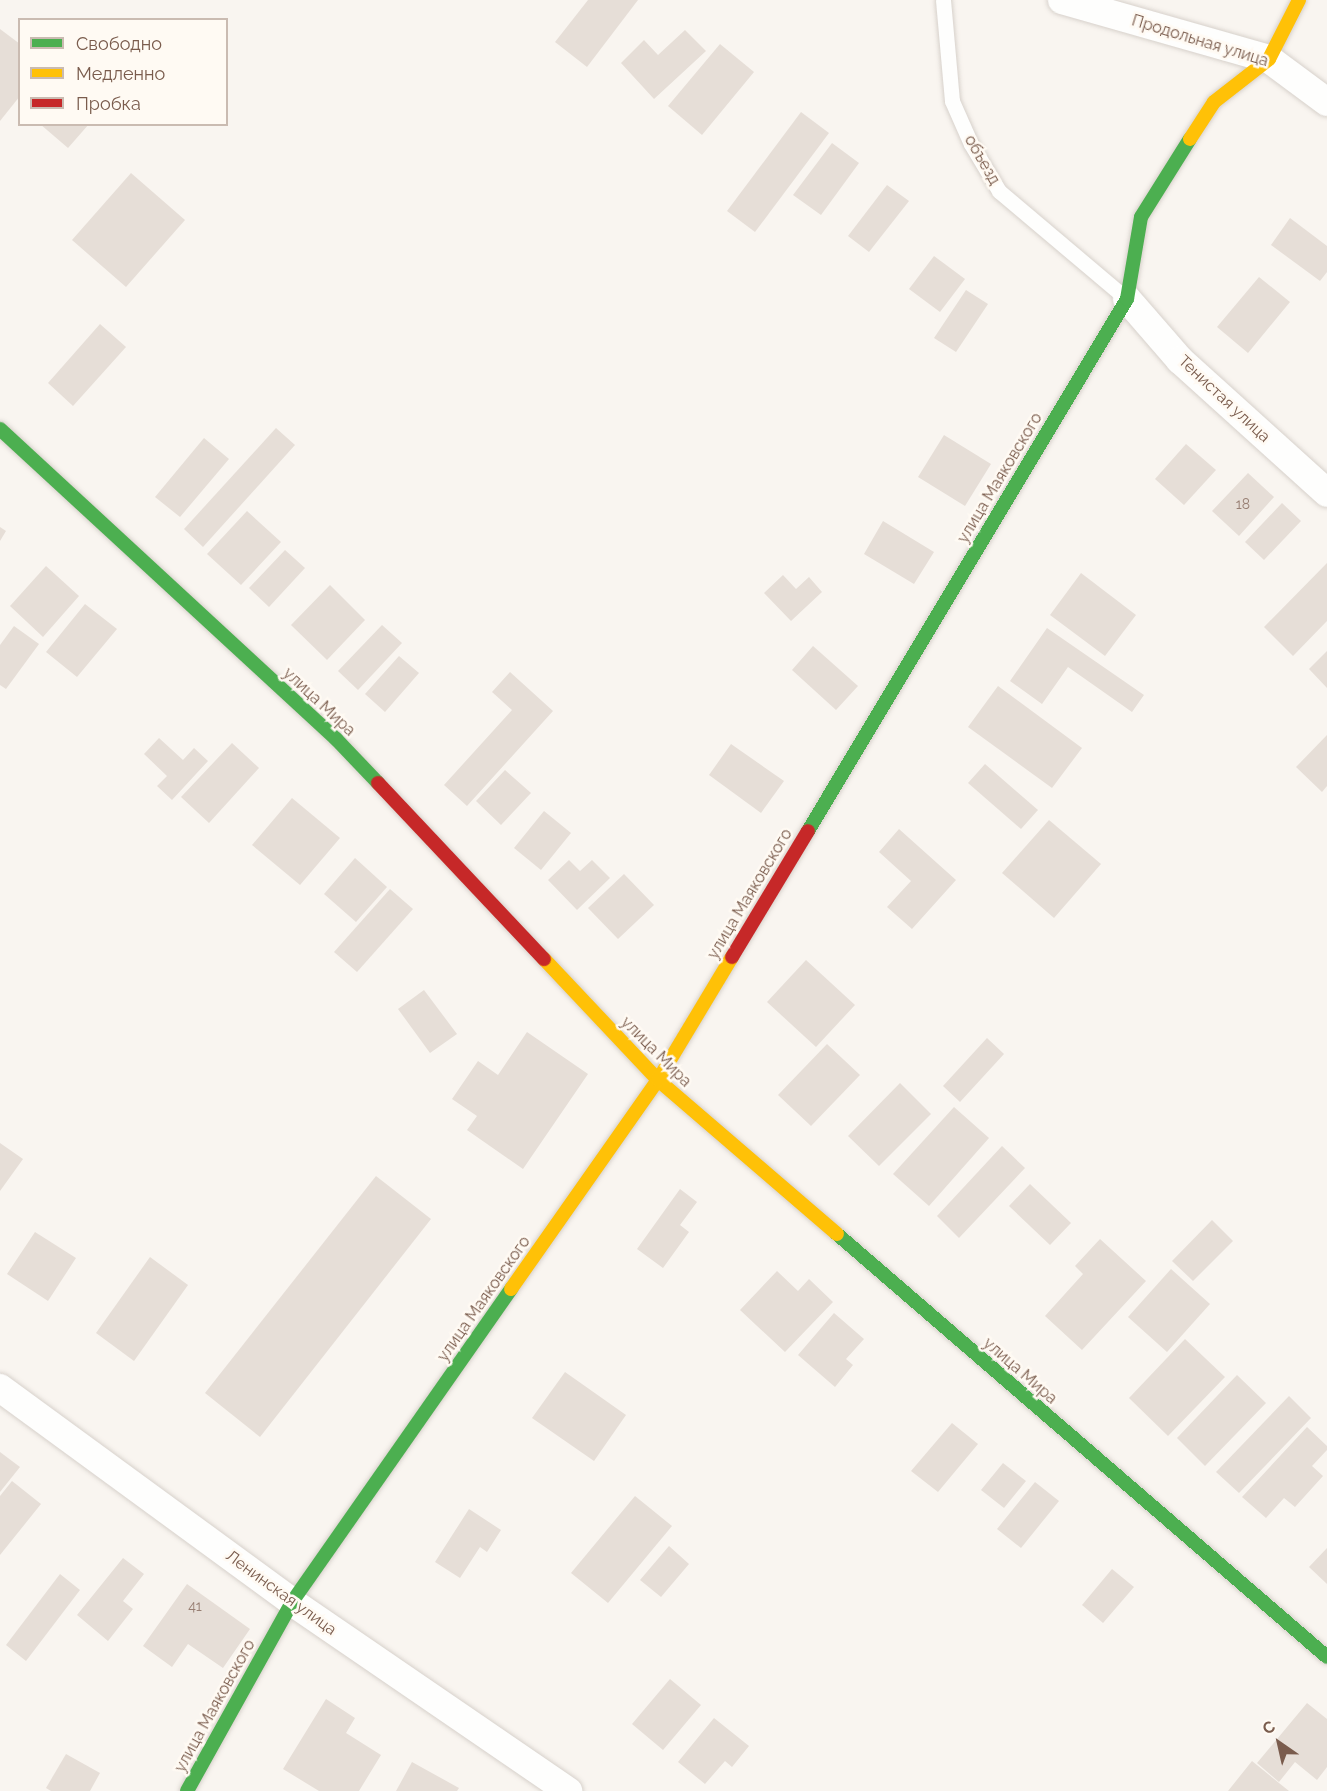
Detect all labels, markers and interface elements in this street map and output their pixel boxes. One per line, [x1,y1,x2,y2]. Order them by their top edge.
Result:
street label: Продольная улица [1129,11,1271,71]
legend [18,18,228,126]
text: Свободно [76,33,162,54]
text: Медленно [76,63,165,84]
text: Пробка [76,93,141,114]
street label: объезд [960,132,1004,188]
street label: Тенистая улица [1174,351,1274,447]
street label: улица Маяковского [954,409,1046,547]
house number: 18 [1236,496,1250,512]
street label: улица Мира [279,664,359,740]
street label: улица Маяковского [704,825,796,963]
street label: улица Мира [617,1013,695,1091]
street label: улица Маяковского [434,1233,534,1365]
street label: улица Мира [979,1334,1061,1408]
street label: Ленинская улица [222,1546,340,1640]
house number: 41 [188,1598,202,1614]
street label: улица Маяковского [171,1636,259,1776]
north arrow [1249,1713,1309,1773]
text: С [1259,1717,1279,1739]

